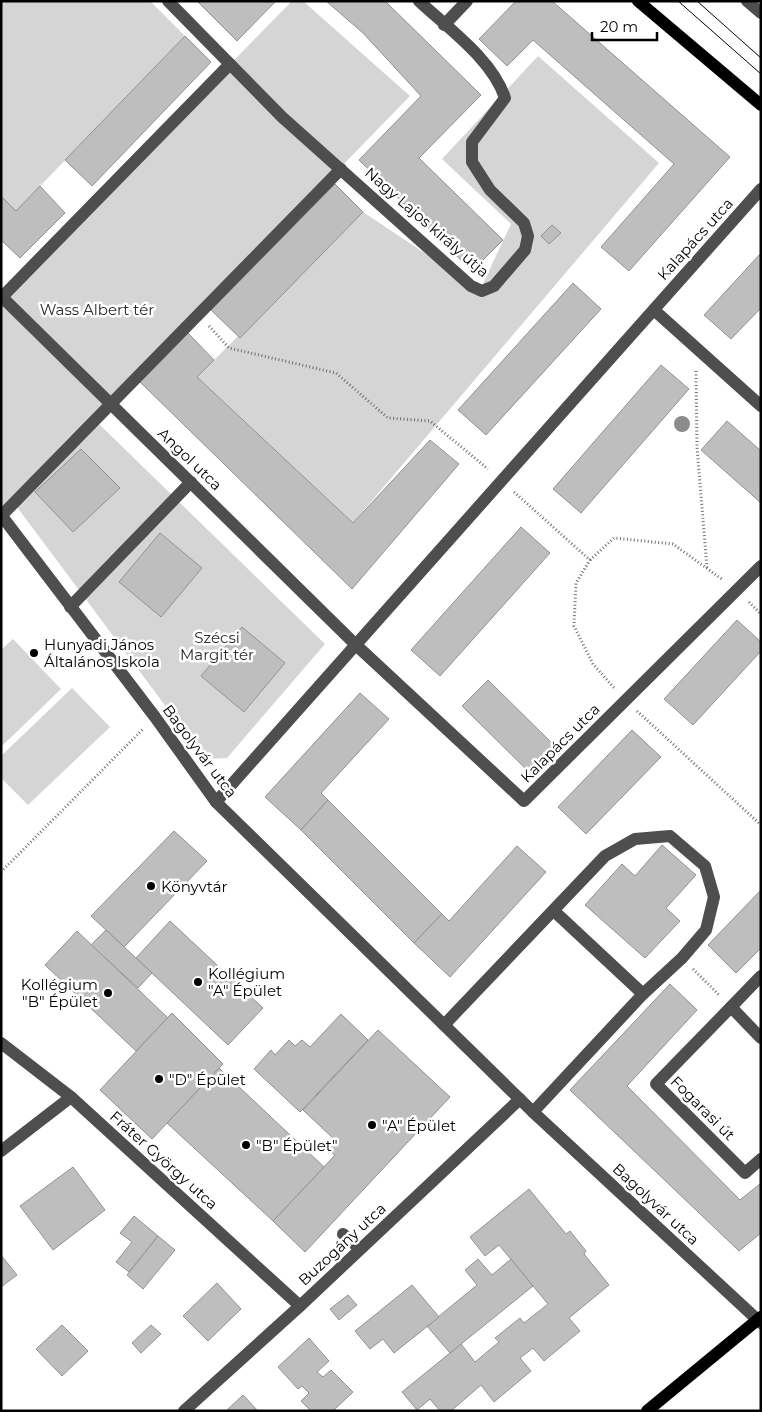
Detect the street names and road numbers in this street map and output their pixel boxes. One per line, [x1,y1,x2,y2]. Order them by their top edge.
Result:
street label: Nagy Lajos király útja [361,163,493,281]
street label: Kalapács utca [653,194,737,284]
street label: Angol utca [154,424,226,494]
street label: Kalapács utca [516,699,604,787]
street label: Bagolyvár utca [159,701,241,801]
street label: Fogarasi út [667,1072,739,1144]
street label: Fráter György utca [106,1107,222,1213]
street label: Bagolyvár utca [609,1159,703,1249]
street label: Buzogány utca [294,1199,390,1289]

